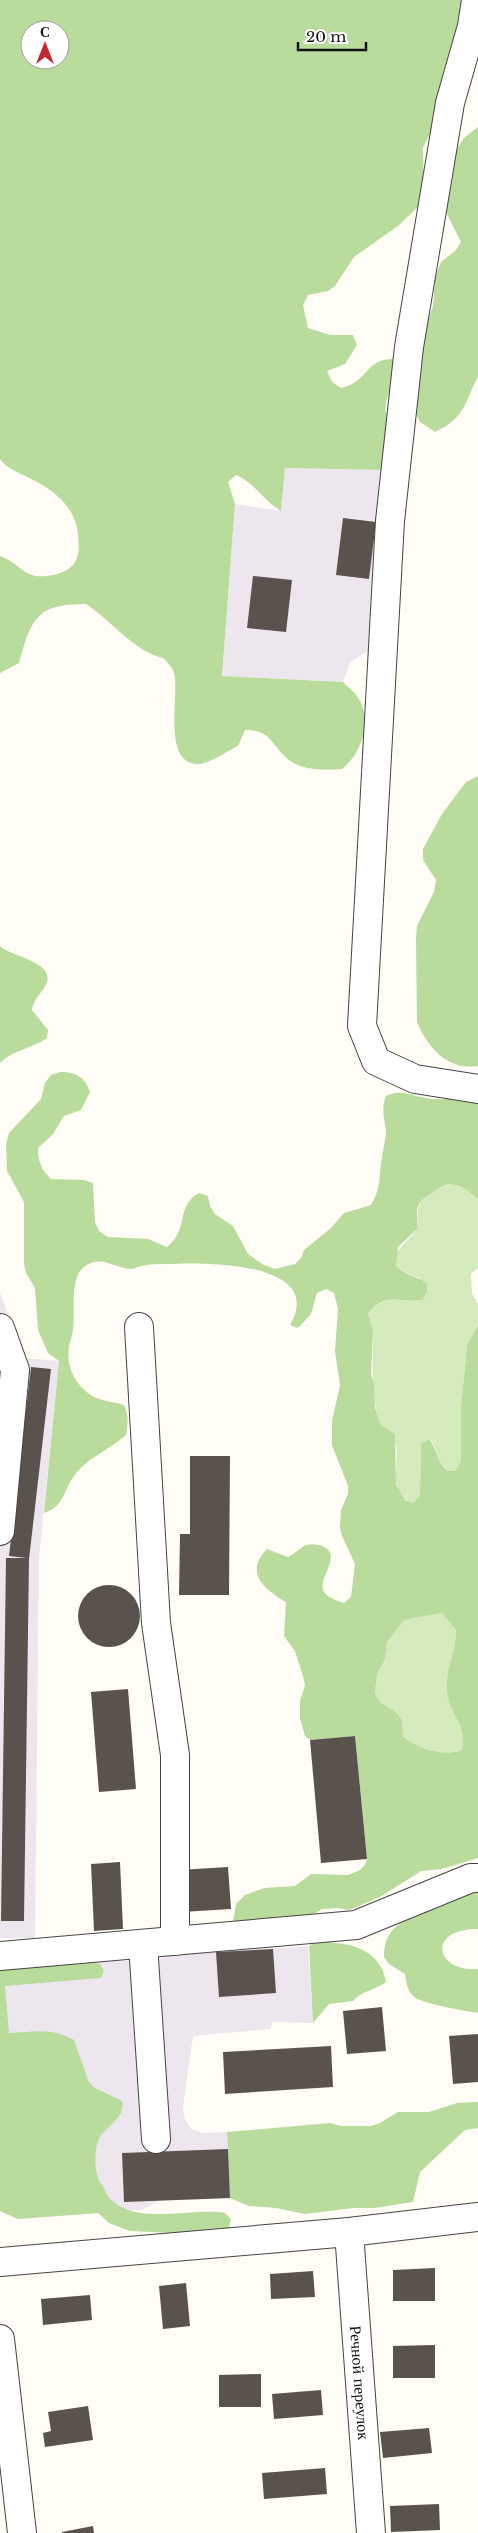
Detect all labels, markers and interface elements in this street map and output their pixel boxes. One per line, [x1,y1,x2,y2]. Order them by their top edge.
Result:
north arrow [20,20,70,70]
scale bar [298,20,366,52]
text: С [40,23,50,41]
text: 20 m [306,27,346,46]
street label: Речной переулок [346,2325,374,2441]

